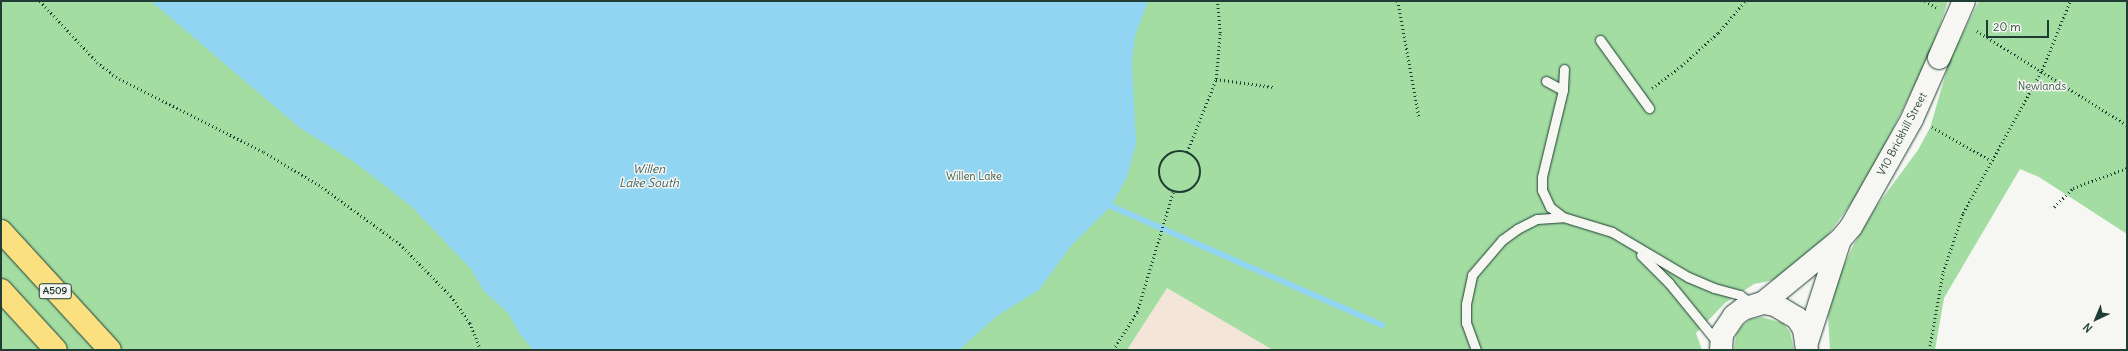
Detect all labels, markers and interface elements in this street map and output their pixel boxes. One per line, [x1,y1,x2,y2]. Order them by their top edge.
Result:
scale bar [1988,12,2051,38]
text: 20 m [1993,19,2021,34]
park label: Newlands [2018,79,2066,93]
street label: V10 Brickhill Street [1875,90,1929,178]
water label: Willen Lake South [619,162,679,190]
park label: Willen Lake [946,169,1002,183]
road number: A509 [38,283,72,299]
north arrow [2076,299,2116,339]
text: N [2080,320,2095,335]

